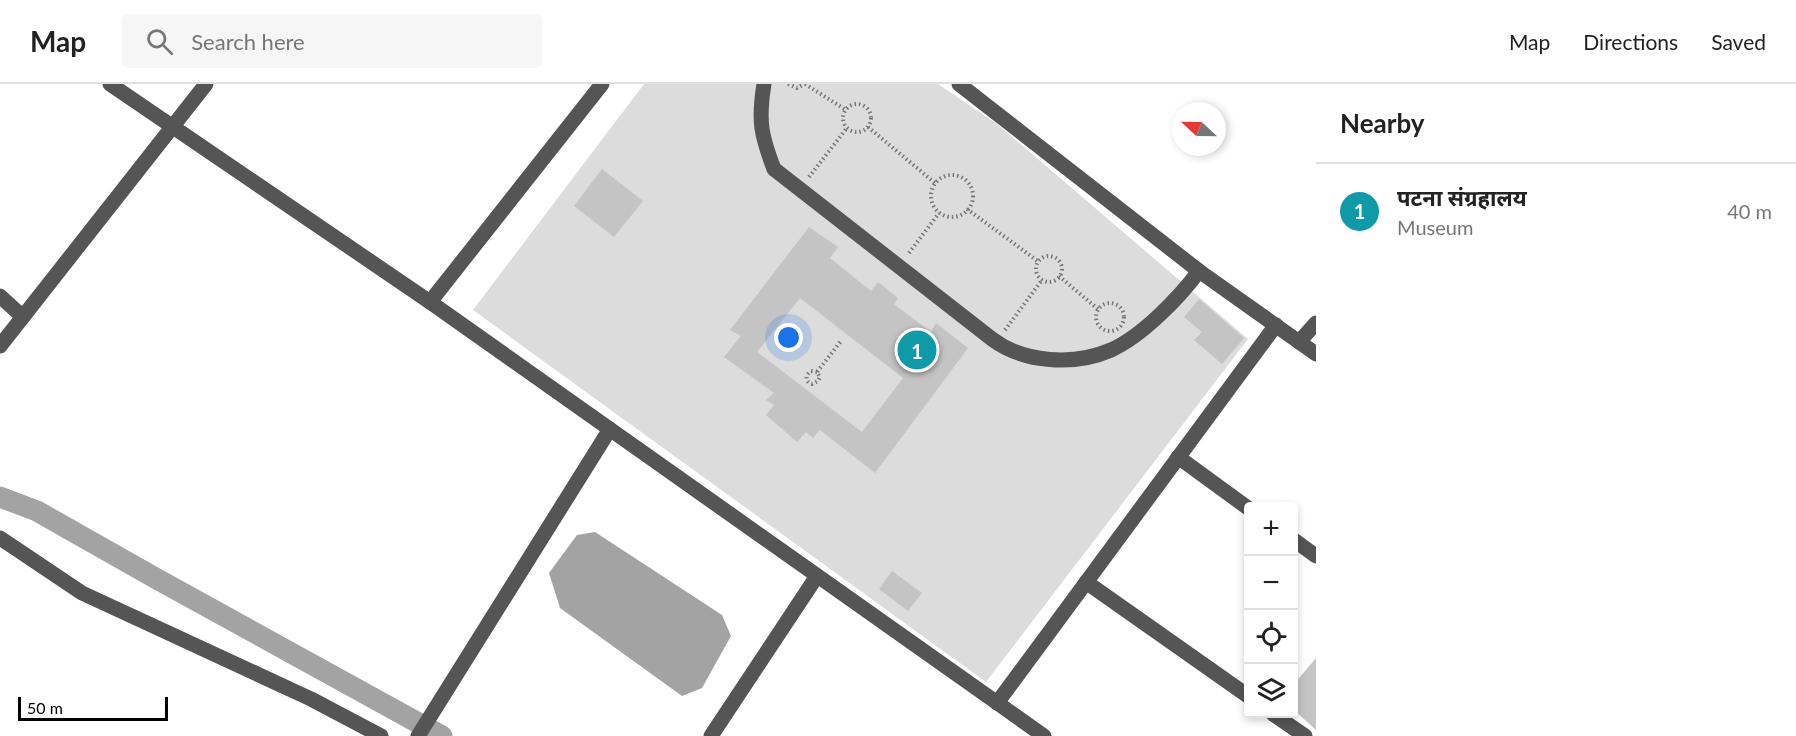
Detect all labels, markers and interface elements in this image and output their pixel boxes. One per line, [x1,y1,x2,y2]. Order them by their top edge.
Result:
search box [122,14,542,68]
text: Map [30,24,86,58]
icon: search [143,25,176,58]
text: Search here [191,28,305,55]
text: Map [1509,29,1550,54]
text: Directions [1583,29,1678,54]
text: Saved [1711,29,1766,54]
north arrow [1172,102,1226,156]
text: Nearby [1340,107,1425,139]
text: पटना संग्रहालय [1397,184,1527,211]
text: 1 [1354,199,1365,223]
text: 40 m [1727,199,1772,223]
text: Museum [1397,215,1473,239]
your location [774,323,803,352]
pin: 1 [898,328,936,372]
map controls [1244,502,1298,718]
button: + [1244,502,1298,556]
button: − [1244,556,1298,610]
button: locate [1244,610,1298,664]
button: layers [1244,664,1298,718]
scale bar [18,694,168,722]
text: 50 m [27,698,63,717]

